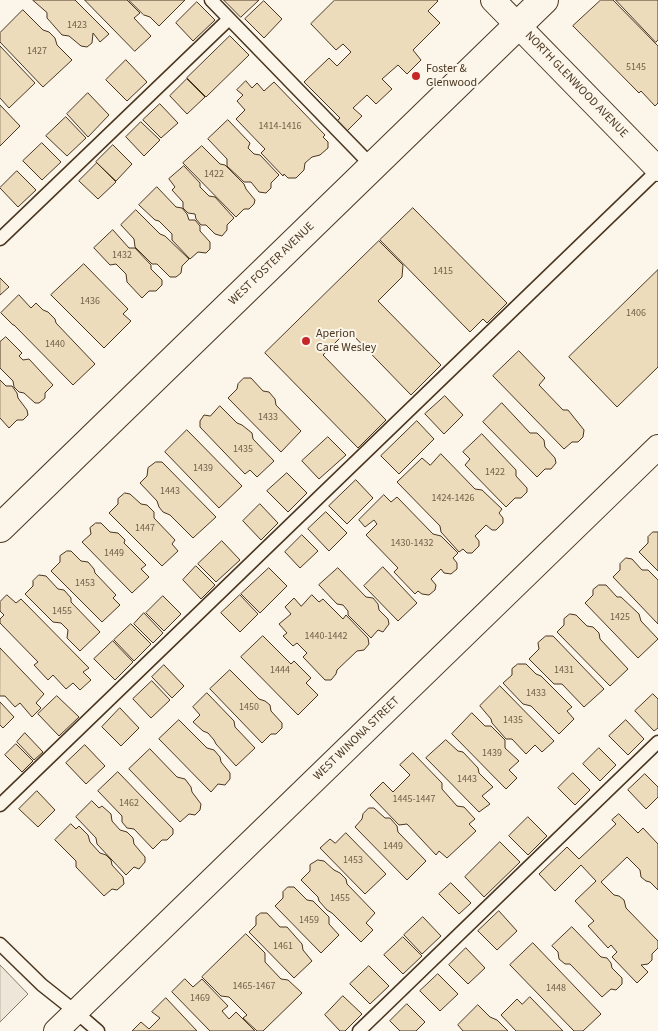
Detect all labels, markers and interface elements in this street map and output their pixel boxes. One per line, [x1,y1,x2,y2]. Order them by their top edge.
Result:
house number: 1423 [67,20,87,32]
street label: NORTH GLENWOOD AVENUE [521,29,631,141]
house number: 1427 [27,46,47,58]
place label: Foster & Glenwood [426,62,477,90]
house number: 5145 [626,62,646,74]
marker: Foster & Glenwood [410,70,422,82]
house number: 1414-1416 [259,121,301,133]
house number: 1422 [204,169,224,181]
street label: WEST FOSTER AVENUE [226,219,318,309]
house number: 1432 [112,250,132,262]
house number: 1415 [433,266,453,278]
house number: 1436 [80,296,100,308]
house number: 1406 [626,308,646,320]
place label: Aperion Care Wesley [316,327,376,355]
marker: Aperion Care Wesley [300,335,312,347]
house number: 1440 [45,339,65,351]
house number: 1433 [258,412,278,424]
house number: 1435 [233,444,253,456]
house number: 1439 [193,463,213,475]
house number: 1422 [485,467,505,479]
house number: 1443 [160,486,180,498]
house number: 1424-1426 [432,493,474,505]
house number: 1447 [135,523,155,535]
house number: 1430-1432 [391,538,433,550]
house number: 1449 [104,548,124,560]
house number: 1453 [75,578,95,590]
house number: 1455 [52,606,72,618]
house number: 1425 [610,612,630,624]
house number: 1440-1442 [305,631,347,643]
house number: 1444 [270,665,290,677]
house number: 1431 [554,665,574,677]
house number: 1433 [526,688,546,700]
street label: WEST WINONA STREET [311,694,403,784]
house number: 1450 [239,702,259,714]
house number: 1435 [503,715,523,727]
house number: 1439 [482,748,502,760]
house number: 1443 [457,774,477,786]
house number: 1445-1447 [393,794,435,806]
house number: 1462 [119,798,139,810]
house number: 1449 [383,841,403,853]
house number: 1453 [343,855,363,867]
house number: 1455 [330,893,350,905]
house number: 1459 [299,915,319,927]
house number: 1461 [273,941,293,953]
house number: 1465-1467 [233,981,275,993]
house number: 1448 [546,983,566,995]
house number: 1469 [190,993,210,1005]

